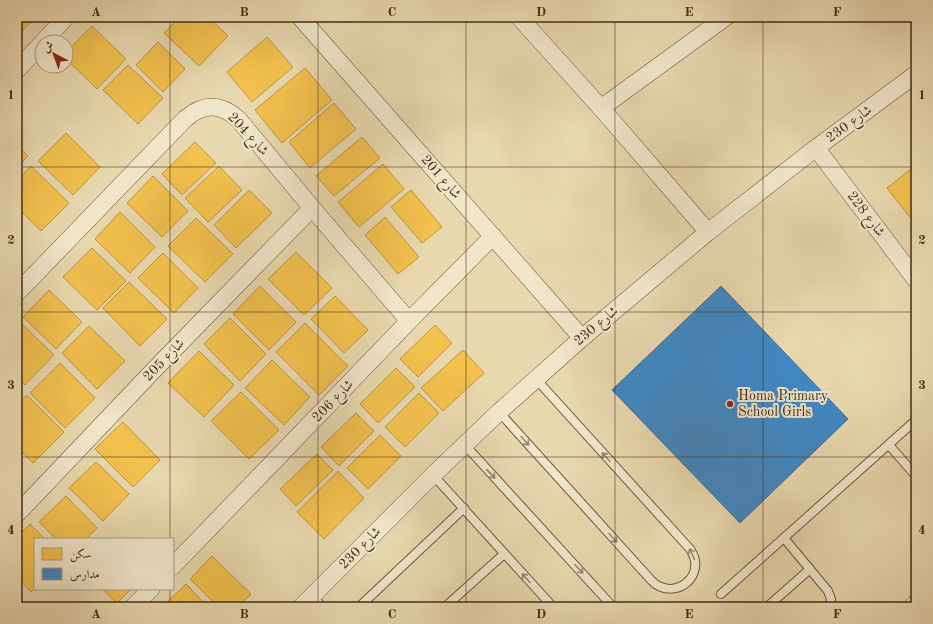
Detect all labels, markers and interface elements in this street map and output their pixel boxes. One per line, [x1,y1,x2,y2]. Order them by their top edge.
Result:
text: A [91,6,101,19]
text: B [239,6,249,19]
text: C [388,6,396,19]
text: D [536,6,546,19]
text: E [685,6,694,19]
text: F [833,6,842,19]
north arrow [34,34,74,74]
text: ش [41,40,56,55]
text: 1 [7,89,15,102]
text: 1 [918,89,926,102]
street label: شارع 230 [824,103,877,148]
street label: شارع 204 [222,110,271,161]
street label: شارع 201 [415,153,464,204]
street label: شارع 228 [841,189,887,242]
text: 2 [7,234,15,247]
text: 2 [918,234,926,247]
street label: شارع 230 [571,304,623,351]
street label: شارع 205 [141,336,190,387]
street label: شارع 206 [310,377,359,428]
text: 3 [7,379,15,392]
text: 3 [918,379,926,392]
place label: Homa Primary School Girls [738,389,829,419]
marker: Homa Primary School Girls [725,399,735,409]
one-way arrow [521,436,530,446]
one-way arrow [602,451,611,462]
one-way arrow [486,468,495,478]
text: 4 [7,524,15,537]
street label: شارع 230 [336,524,386,574]
text: 4 [918,524,926,537]
one-way arrow [608,532,617,543]
legend [34,538,174,590]
text: سكن [70,548,91,563]
one-way arrow [688,548,695,560]
one-way arrow [574,564,584,574]
text: مدارس [70,569,100,582]
one-way arrow [522,573,531,583]
text: A [91,608,101,621]
text: B [239,608,249,621]
text: C [388,608,396,621]
text: D [536,608,546,621]
text: E [685,608,694,621]
text: F [833,608,842,621]

